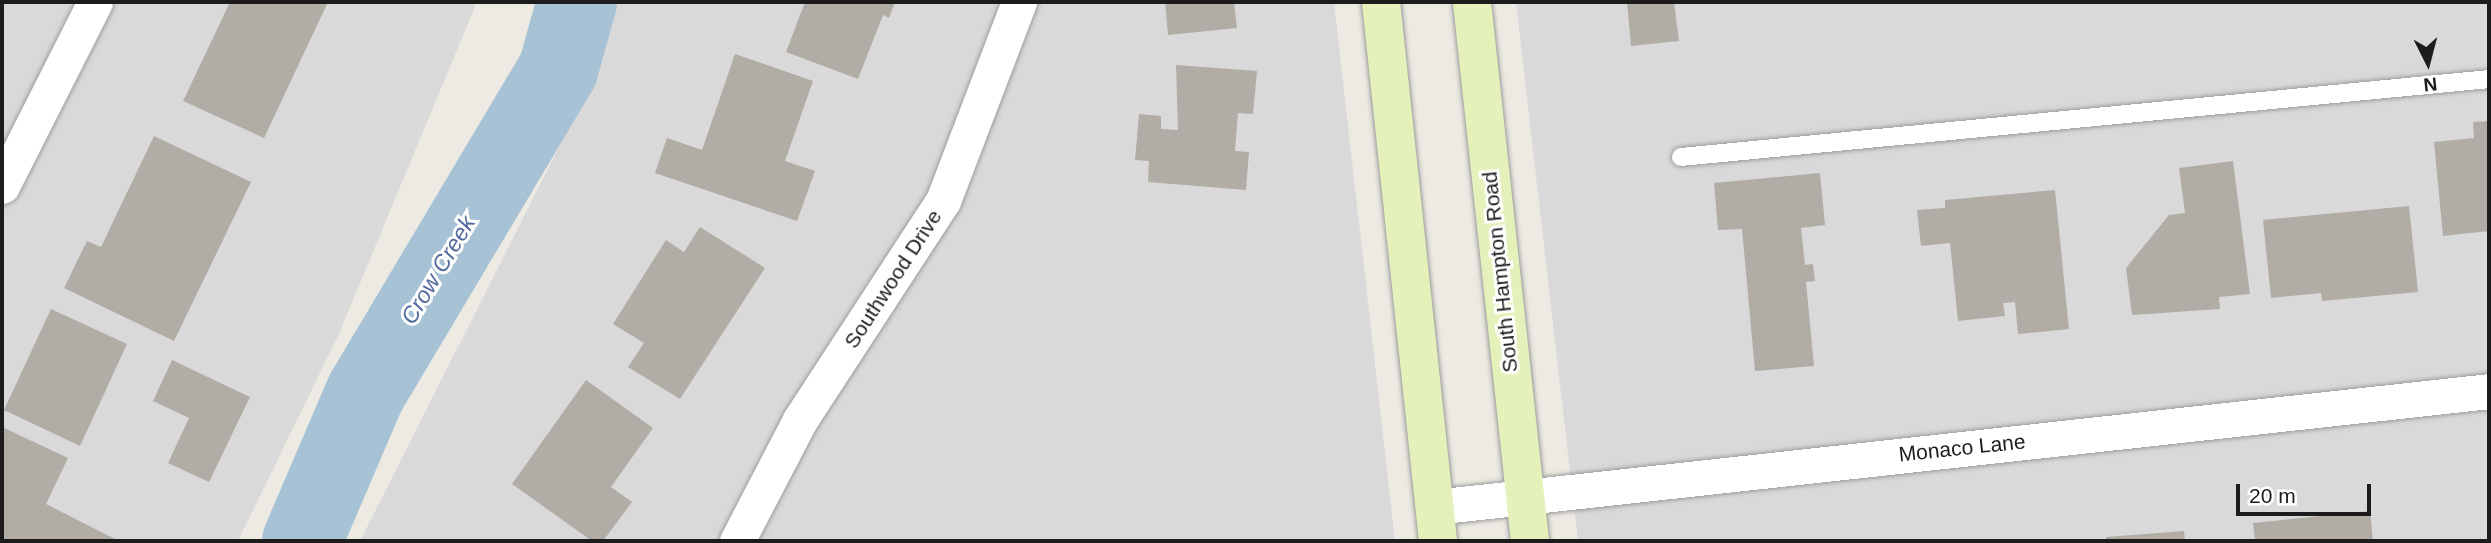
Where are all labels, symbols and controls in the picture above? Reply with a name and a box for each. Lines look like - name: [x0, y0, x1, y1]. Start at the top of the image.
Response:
- north arrow: [2393, 28, 2463, 98]
- text: N: [2422, 73, 2438, 96]
- street label: South Hampton Road: [1477, 170, 1523, 374]
- street label: Southwood Drive: [839, 205, 947, 353]
- water label: Crow Creek: [395, 211, 481, 329]
- street label: Monaco Lane: [1897, 429, 2027, 467]
- scale bar: [2239, 470, 2374, 514]
- text: 20 m: [2249, 484, 2296, 507]

